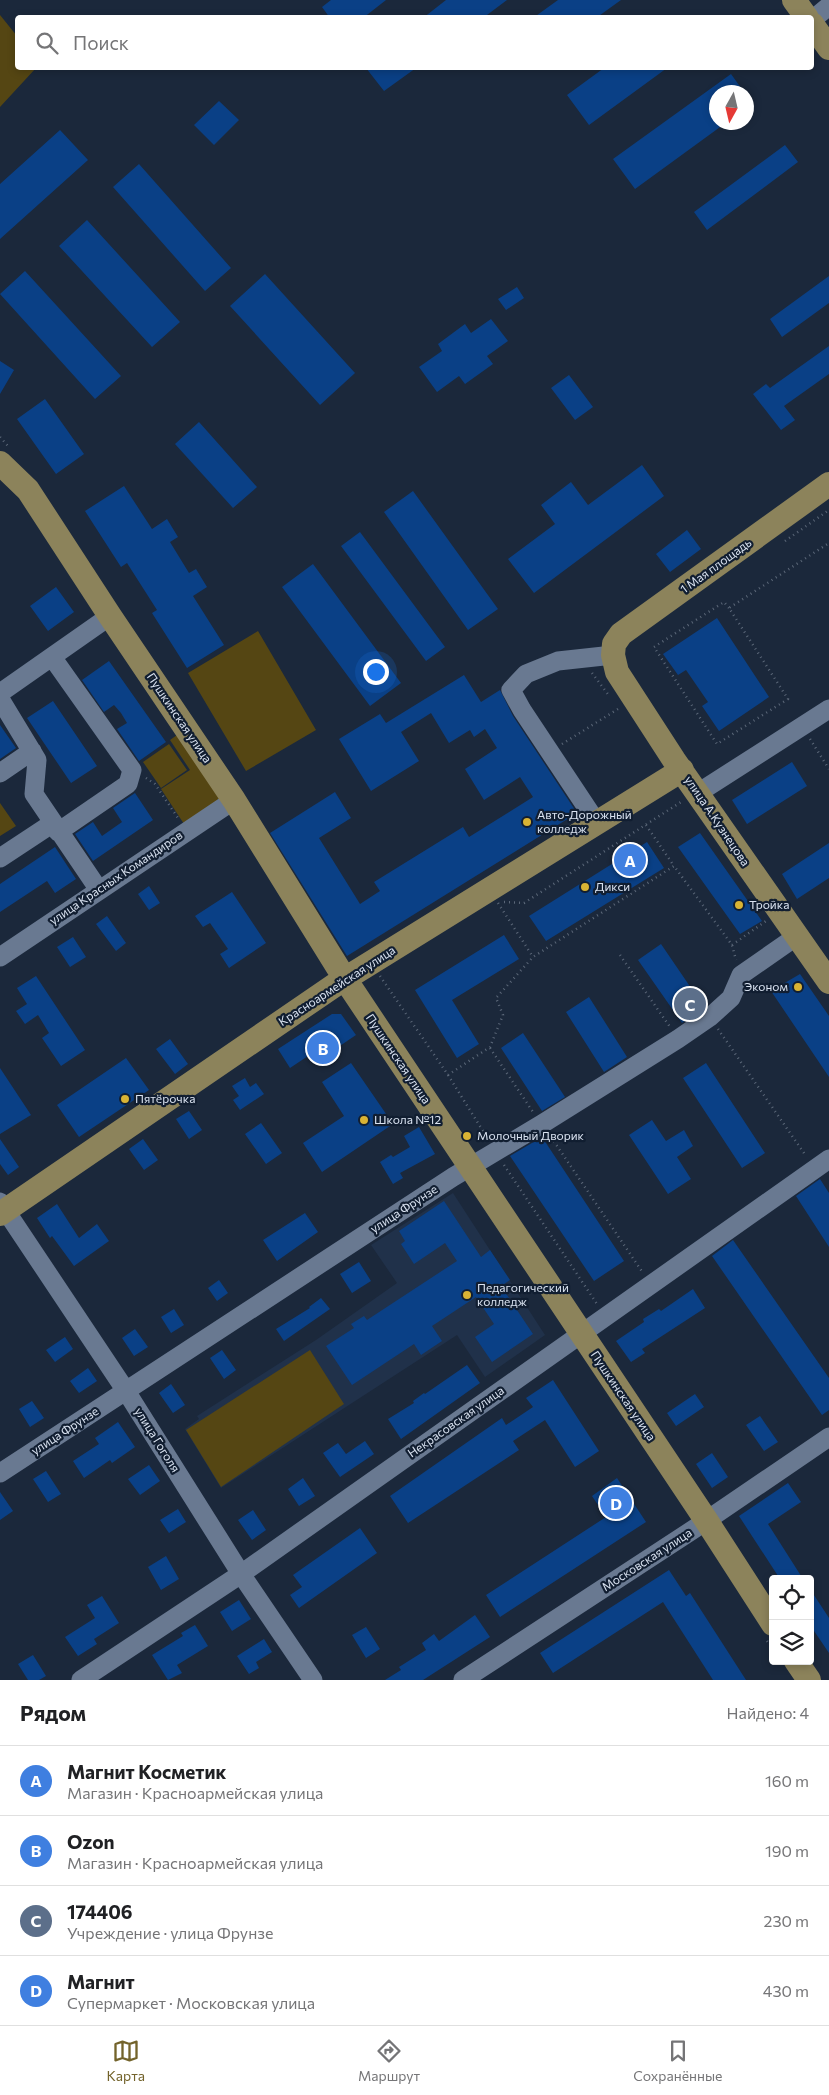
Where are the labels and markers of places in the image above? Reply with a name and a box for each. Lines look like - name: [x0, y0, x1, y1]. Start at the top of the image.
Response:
- place label: Авто-Дорожный колледж: [537, 807, 632, 835]
- marker: Авто-Дорожный колледж: [521, 816, 533, 828]
- pin: A: [614, 841, 646, 879]
- place label: Дикси: [595, 879, 630, 893]
- marker: Дикси: [579, 881, 591, 893]
- place label: Тройка: [749, 897, 789, 911]
- marker: Тройка: [733, 899, 745, 911]
- place label: Эконом: [744, 979, 788, 993]
- marker: Эконом: [792, 981, 804, 993]
- pin: C: [674, 985, 706, 1023]
- pin: B: [307, 1029, 339, 1067]
- place label: Пятёрочка: [135, 1091, 195, 1105]
- marker: Пятёрочка: [119, 1093, 131, 1105]
- place label: Школа №12: [374, 1112, 441, 1126]
- marker: Школа №12: [358, 1114, 370, 1126]
- place label: Молочный Дворик: [477, 1128, 585, 1142]
- marker: Молочный Дворик: [461, 1130, 473, 1142]
- place label: Педагогический колледж: [477, 1280, 569, 1308]
- marker: Педагогический колледж: [461, 1289, 473, 1301]
- pin: D: [600, 1484, 632, 1522]

